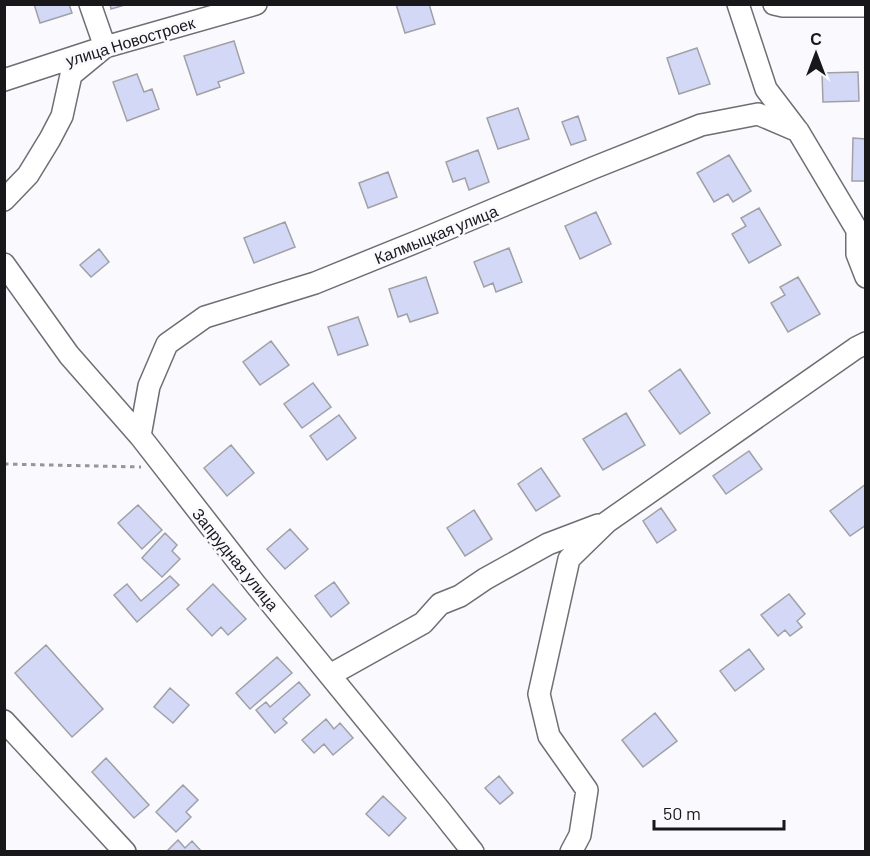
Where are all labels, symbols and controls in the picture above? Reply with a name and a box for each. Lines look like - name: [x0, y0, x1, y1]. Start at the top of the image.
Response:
- street label: улица Новостроек: [63, 12, 198, 70]
- north arrow: [786, 24, 846, 84]
- text: С: [810, 29, 822, 48]
- street label: Калмыцкая улица: [372, 201, 501, 267]
- street label: Запрудная улица: [189, 504, 283, 614]
- scale bar: [654, 793, 784, 831]
- text: 50 m: [663, 802, 701, 824]

